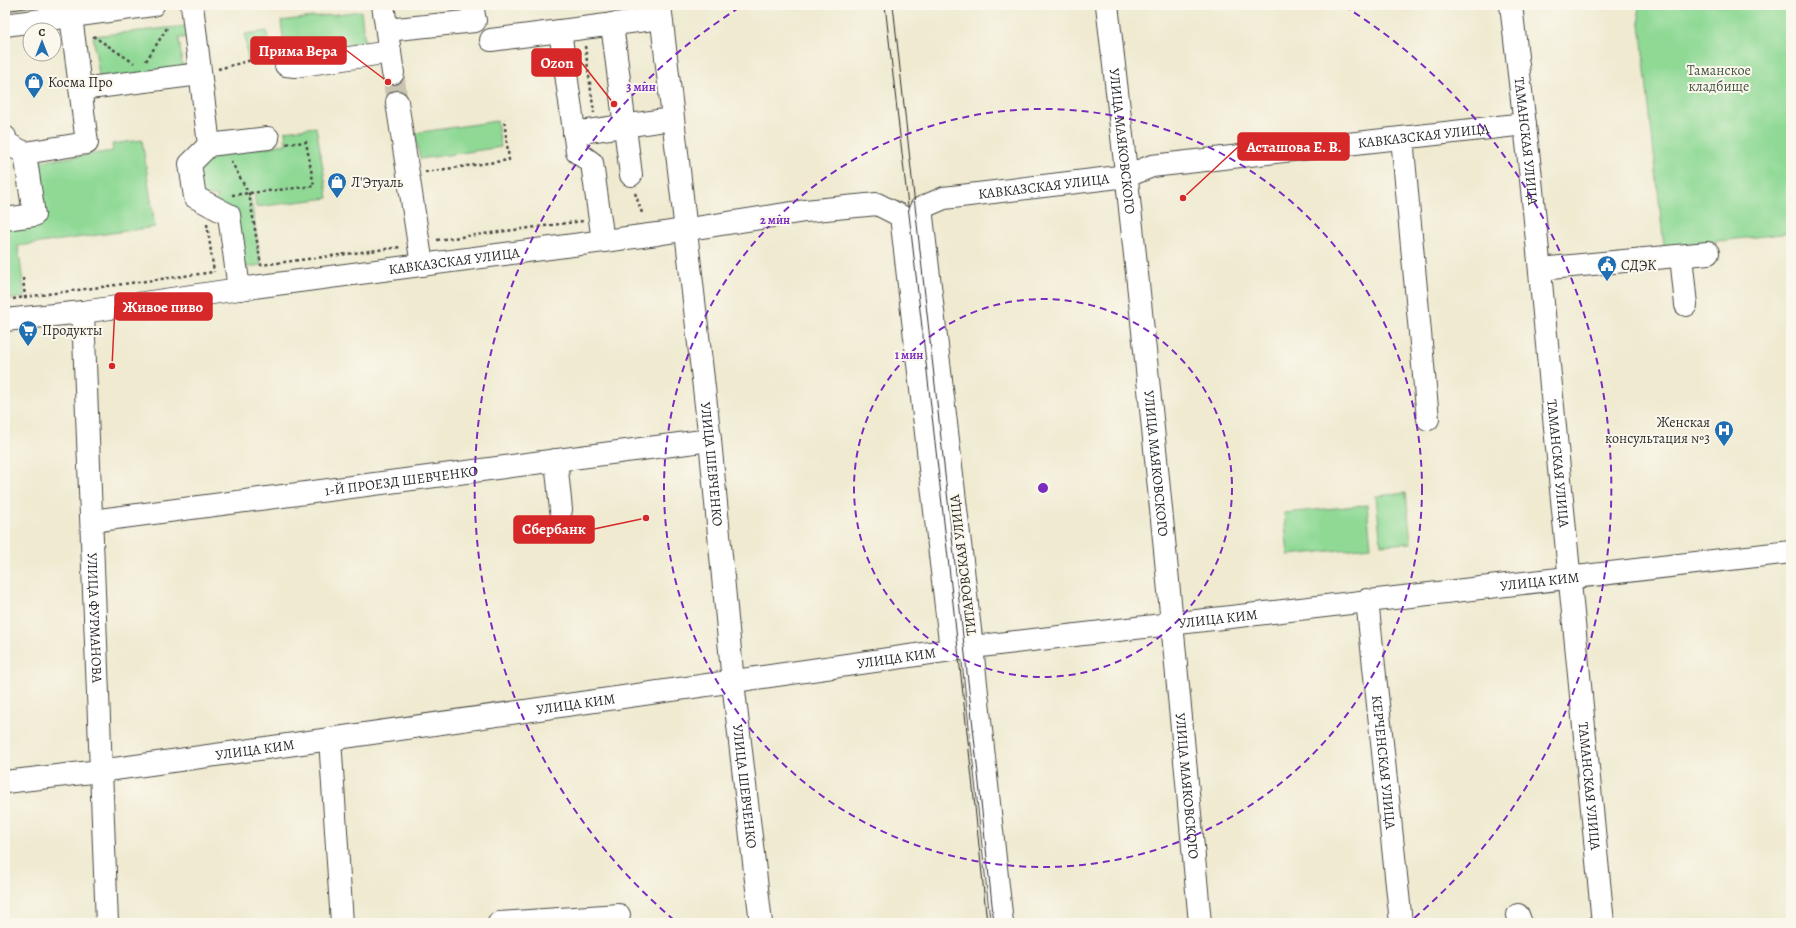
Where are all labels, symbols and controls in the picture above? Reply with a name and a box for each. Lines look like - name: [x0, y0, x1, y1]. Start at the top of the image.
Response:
- north arrow: [22, 22, 62, 62]
- text: С: [39, 25, 46, 40]
- callout: Прима Вера: [251, 37, 346, 64]
- text: Прима Вера: [259, 41, 338, 61]
- callout: Ozon: [532, 49, 581, 76]
- text: Ozon: [540, 53, 574, 73]
- park label: Таманское кладбище: [1687, 61, 1751, 96]
- street label: УЛИЦА МАЯКОВСКОГО: [1105, 67, 1140, 215]
- shop icon: Косма Про: [23, 71, 45, 99]
- place label: Косма Про: [48, 73, 113, 92]
- street label: ТАМАНСКАЯ УЛИЦА: [1510, 76, 1543, 207]
- text: 3 мин: [626, 79, 656, 95]
- street label: КАВКАЗСКАЯ УЛИЦА: [1357, 119, 1491, 152]
- callout: Асташова Е. В.: [1238, 133, 1349, 160]
- text: Асташова Е. В.: [1245, 137, 1342, 157]
- street label: КАВКАЗСКАЯ УЛИЦА: [977, 169, 1111, 203]
- shop icon: Л'Этуаль: [326, 171, 348, 199]
- place label: Л'Этуаль: [351, 173, 403, 192]
- text: 2 мин: [760, 212, 790, 228]
- street label: КАВКАЗСКАЯ УЛИЦА: [387, 243, 522, 279]
- public building icon: СДЭК: [1596, 254, 1618, 282]
- place label: СДЭК: [1621, 256, 1656, 275]
- callout: Живое пиво: [115, 293, 212, 320]
- text: Живое пиво: [123, 297, 204, 317]
- supermarket icon: Продукты: [17, 319, 39, 347]
- place label: Продукты: [42, 321, 102, 340]
- text: 1 мин: [895, 347, 923, 363]
- street label: УЛИЦА МАЯКОВСКОГО: [1140, 389, 1173, 538]
- street label: ТАМАНСКАЯ УЛИЦА: [1543, 399, 1574, 529]
- street label: УЛИЦА ШЕВЧЕНКО: [696, 401, 728, 527]
- place label: Женская консультация №3: [1605, 413, 1710, 448]
- hospital icon: Женская консультация №3: [1713, 419, 1735, 447]
- street label: 1-Й ПРОЕЗД ШЕВЧЕНКО: [323, 461, 480, 500]
- centre of rings: [1036, 481, 1050, 495]
- street label: ТИТАРОВСКАЯ УЛИЦА: [945, 493, 981, 636]
- callout: Сбербанк: [514, 516, 594, 543]
- text: Сбербанк: [522, 519, 586, 539]
- street label: УЛИЦА ФУРМАНОВА: [83, 552, 107, 684]
- street label: УЛИЦА КИМ: [1499, 567, 1581, 595]
- street label: УЛИЦА КИМ: [1177, 604, 1259, 632]
- street label: УЛИЦА КИМ: [856, 643, 937, 673]
- street label: УЛИЦА КИМ: [535, 689, 616, 719]
- street label: КЕРЧЕНСКАЯ УЛИЦА: [1368, 694, 1401, 831]
- street label: УЛИЦА МАЯКОВСКОГО: [1171, 712, 1204, 860]
- street label: ТАМАНСКАЯ УЛИЦА: [1574, 721, 1605, 852]
- street label: УЛИЦА ШЕВЧЕНКО: [728, 723, 762, 850]
- street label: УЛИЦА КИМ: [214, 735, 296, 764]

